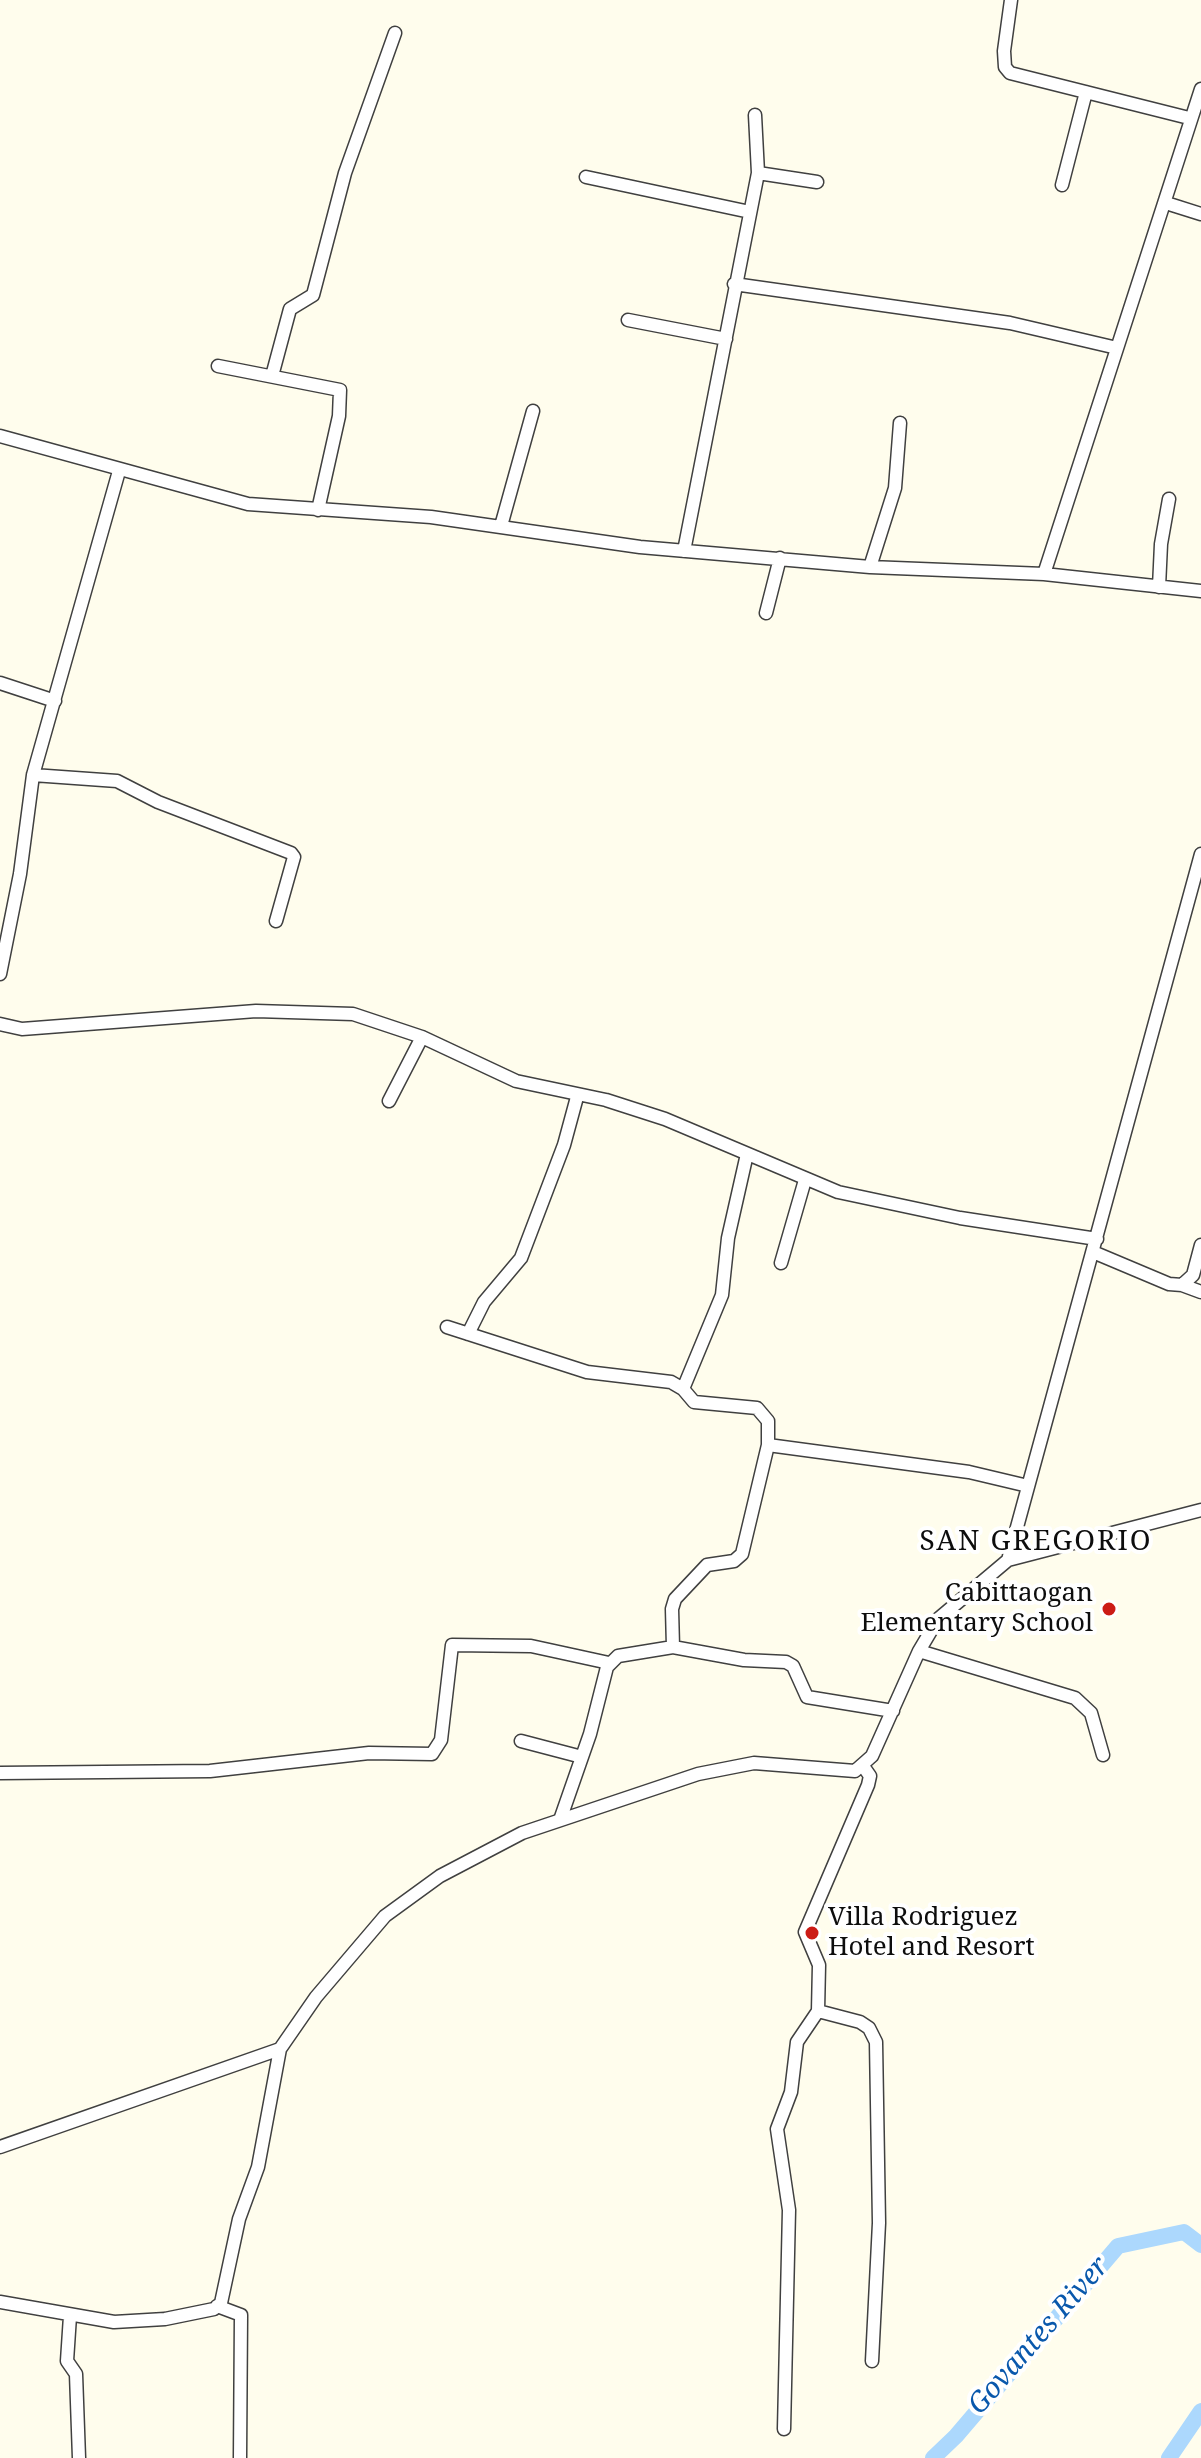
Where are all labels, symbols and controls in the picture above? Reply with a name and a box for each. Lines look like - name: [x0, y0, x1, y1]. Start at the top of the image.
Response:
- district label: SAN GREGORIO: [919, 1525, 1153, 1559]
- place label: Cabittaogan Elementary School: [861, 1578, 1093, 1640]
- marker: Cabittaogan Elementary School: [1100, 1600, 1118, 1618]
- place label: Villa Rodriguez Hotel and Resort: [828, 1902, 1035, 1964]
- marker: Villa Rodriguez Hotel and Resort: [803, 1924, 821, 1942]
- water label: Govantes River: [962, 2250, 1116, 2422]

